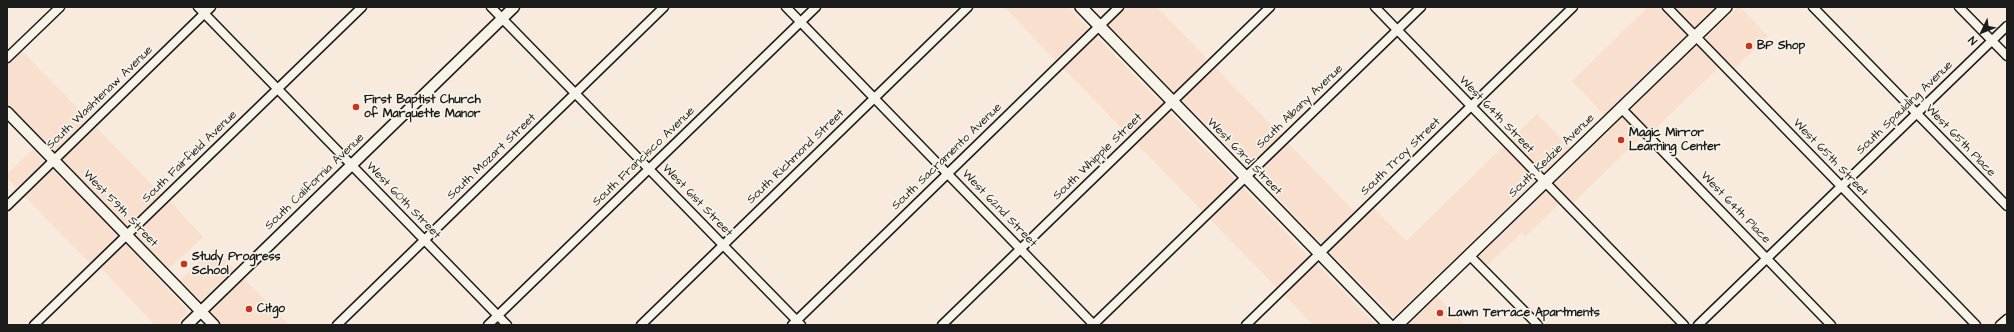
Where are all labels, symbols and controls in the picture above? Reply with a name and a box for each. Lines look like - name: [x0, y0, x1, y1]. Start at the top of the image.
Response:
- north arrow: [1962, 12, 2002, 52]
- text: N: [1965, 33, 1981, 48]
- place label: BP Shop: [1757, 39, 1805, 53]
- marker: BP Shop: [1744, 41, 1754, 51]
- street label: South Washtenaw Avenue: [44, 43, 156, 153]
- street label: South Spaulding Avenue: [1854, 58, 1956, 158]
- street label: South Albany Avenue: [1254, 62, 1346, 152]
- street label: West 64th Street: [1455, 73, 1537, 157]
- place label: First Baptist Church of Marquette Manor: [364, 93, 481, 121]
- street label: South Sacramento Avenue: [889, 101, 1005, 213]
- marker: First Baptist Church of Marquette Manor: [351, 102, 361, 112]
- street label: West 65th Place: [1922, 102, 1998, 180]
- street label: South Francisco Avenue: [590, 104, 698, 210]
- street label: South Richmond Street: [744, 107, 848, 207]
- street label: South Fairfield Avenue: [140, 108, 240, 206]
- street label: South Mozart Street: [444, 111, 540, 203]
- street label: South Whipple Street: [1050, 111, 1146, 203]
- street label: South Kedzie Avenue: [1506, 111, 1598, 201]
- street label: West 63rd Street: [1204, 115, 1284, 199]
- street label: South Troy Street: [1358, 115, 1444, 199]
- street label: West 65th Street: [1789, 116, 1871, 200]
- place label: Magic Mirror Learning Center: [1629, 126, 1720, 154]
- street label: South California Avenue: [262, 131, 368, 233]
- marker: Magic Mirror Learning Center: [1616, 135, 1626, 145]
- street label: West 60th Street: [363, 160, 443, 242]
- street label: West 61st Street: [659, 162, 735, 240]
- street label: West 62nd Street: [958, 167, 1040, 251]
- street label: West 59th Street: [80, 168, 160, 250]
- street label: West 64th Place: [1697, 169, 1773, 247]
- place label: Study Progress School: [192, 250, 281, 278]
- marker: Study Progress School: [179, 259, 189, 269]
- place label: Citgo: [257, 302, 285, 316]
- marker: Citgo: [244, 304, 254, 314]
- place label: Lawn Terrace Apartments: [1448, 306, 1600, 320]
- marker: Lawn Terrace Apartments: [1435, 308, 1445, 318]

